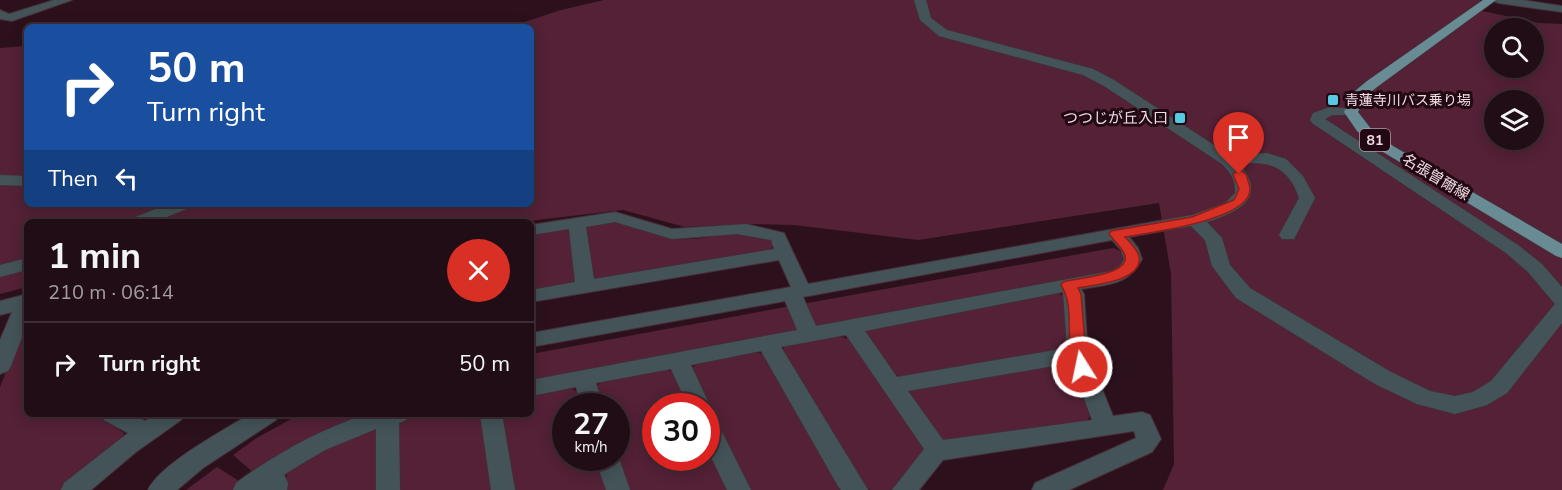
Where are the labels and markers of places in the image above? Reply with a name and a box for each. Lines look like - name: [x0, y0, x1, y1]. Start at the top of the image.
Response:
- place label: 青蓮寺川バス乗り場: [1345, 91, 1471, 110]
- marker: 青蓮寺川バス乗り場: [1326, 93, 1340, 107]
- place label: つつじが丘入口: [1063, 108, 1168, 128]
- marker: つつじが丘入口: [1173, 111, 1187, 125]
- pin: [1213, 112, 1264, 174]

